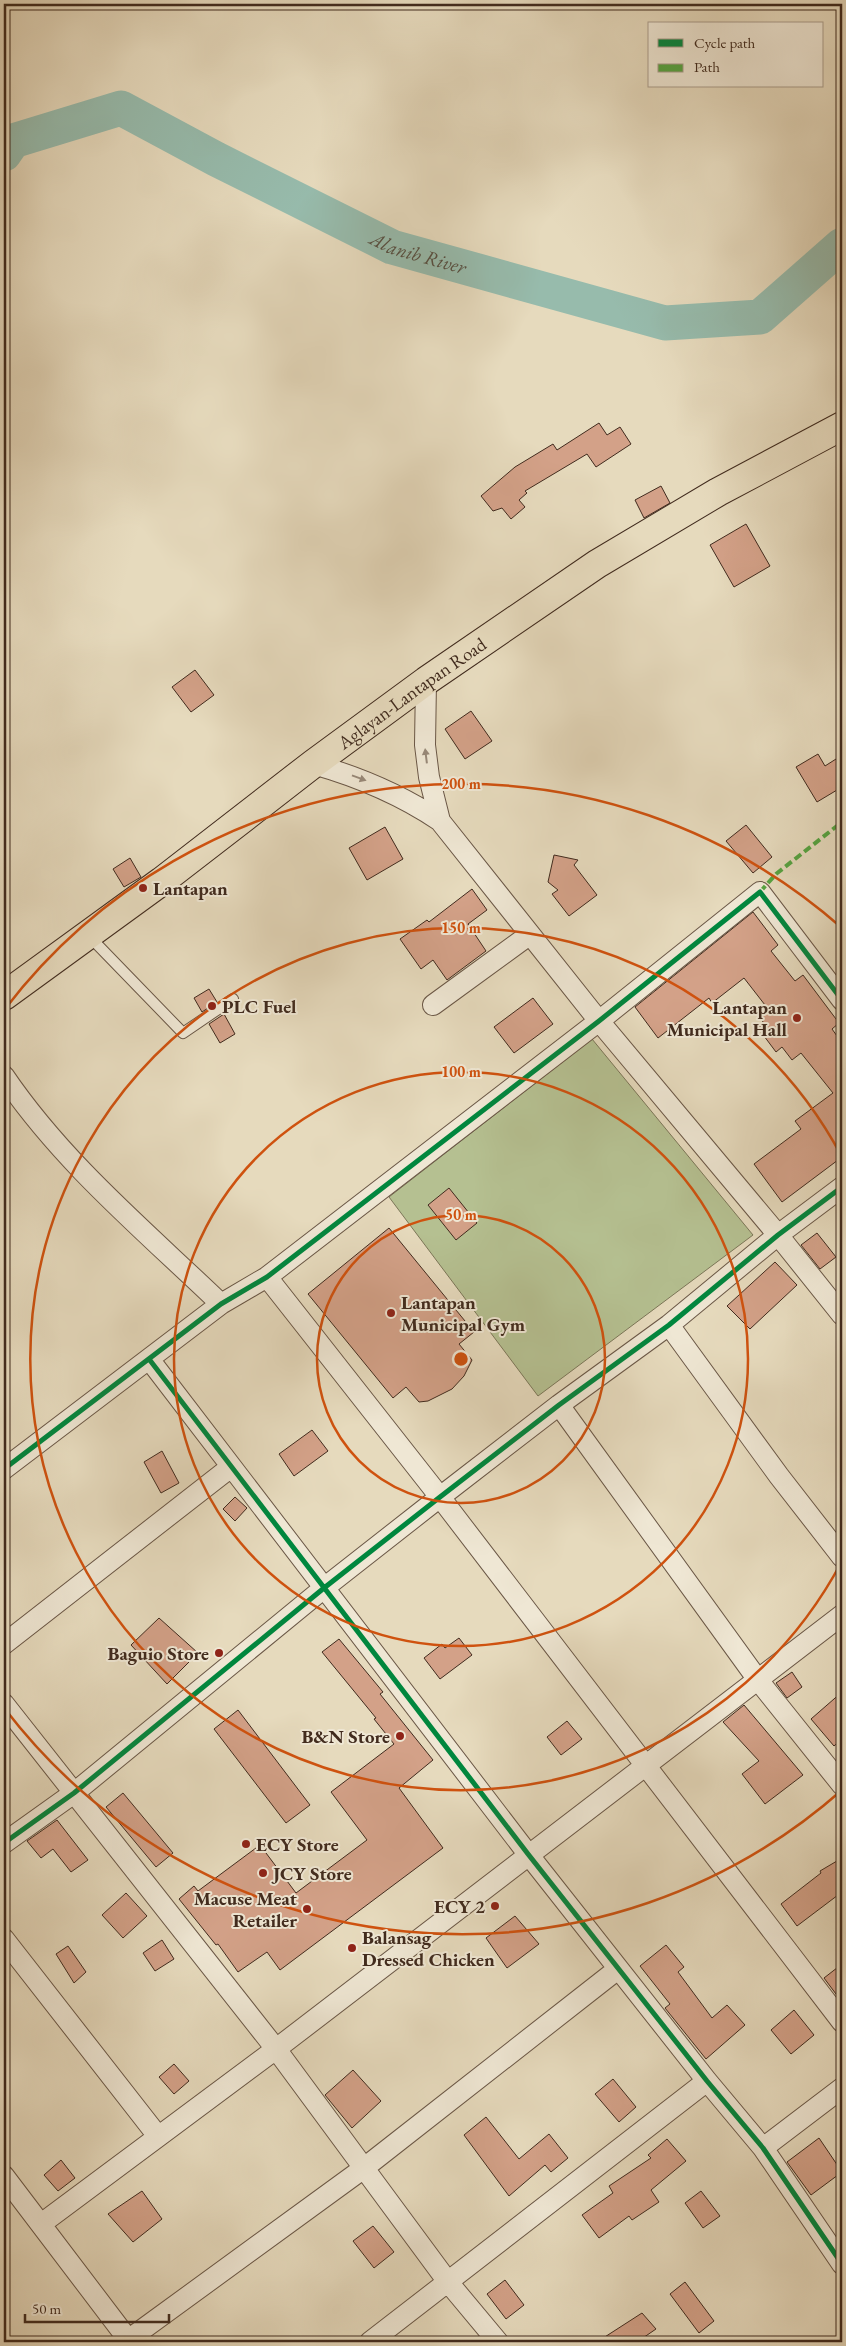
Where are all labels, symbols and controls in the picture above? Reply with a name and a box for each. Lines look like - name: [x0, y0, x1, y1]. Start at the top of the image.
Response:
- legend: [648, 22, 824, 88]
- text: Cycle path: [694, 33, 756, 52]
- text: Path: [694, 57, 720, 76]
- water label: Alanib River: [364, 224, 470, 280]
- street label: Aglayan-Lantapan Road: [331, 631, 491, 755]
- one-way arrow: [422, 748, 430, 764]
- one-way arrow: [352, 774, 367, 782]
- text: 200 m: [441, 774, 481, 793]
- place label: Lantapan: [153, 876, 228, 901]
- marker: Lantapan: [137, 882, 149, 894]
- text: 150 m: [441, 918, 481, 937]
- place label: PLC Fuel: [222, 994, 297, 1019]
- place label: Lantapan Municipal Hall: [667, 995, 788, 1042]
- marker: PLC Fuel: [206, 1000, 218, 1012]
- marker: Lantapan Municipal Hall: [791, 1012, 803, 1024]
- text: 100 m: [441, 1062, 481, 1081]
- text: 50 m: [445, 1205, 477, 1224]
- place label: Lantapan Municipal Gym: [401, 1290, 526, 1337]
- marker: Lantapan Municipal Gym: [385, 1307, 397, 1319]
- centre of rings: [452, 1350, 470, 1368]
- place label: Baguio Store: [108, 1641, 209, 1666]
- marker: Baguio Store: [213, 1647, 225, 1659]
- place label: B&N Store: [301, 1724, 390, 1749]
- marker: B&N Store: [394, 1730, 406, 1742]
- place label: ECY Store: [256, 1832, 339, 1857]
- marker: ECY Store: [240, 1838, 252, 1850]
- place label: JCY Store: [271, 1861, 352, 1886]
- marker: JCY Store: [257, 1867, 269, 1879]
- place label: Macuse Meat Retailer: [194, 1886, 297, 1933]
- place label: ECY 2: [434, 1894, 485, 1919]
- marker: ECY 2: [489, 1900, 501, 1912]
- marker: Macuse Meat Retailer: [301, 1903, 313, 1915]
- place label: Balansag Dressed Chicken: [362, 1925, 495, 1972]
- marker: Balansag Dressed Chicken: [346, 1942, 358, 1954]
- scale bar: [25, 2291, 169, 2323]
- text: 50 m: [32, 2299, 61, 2318]

